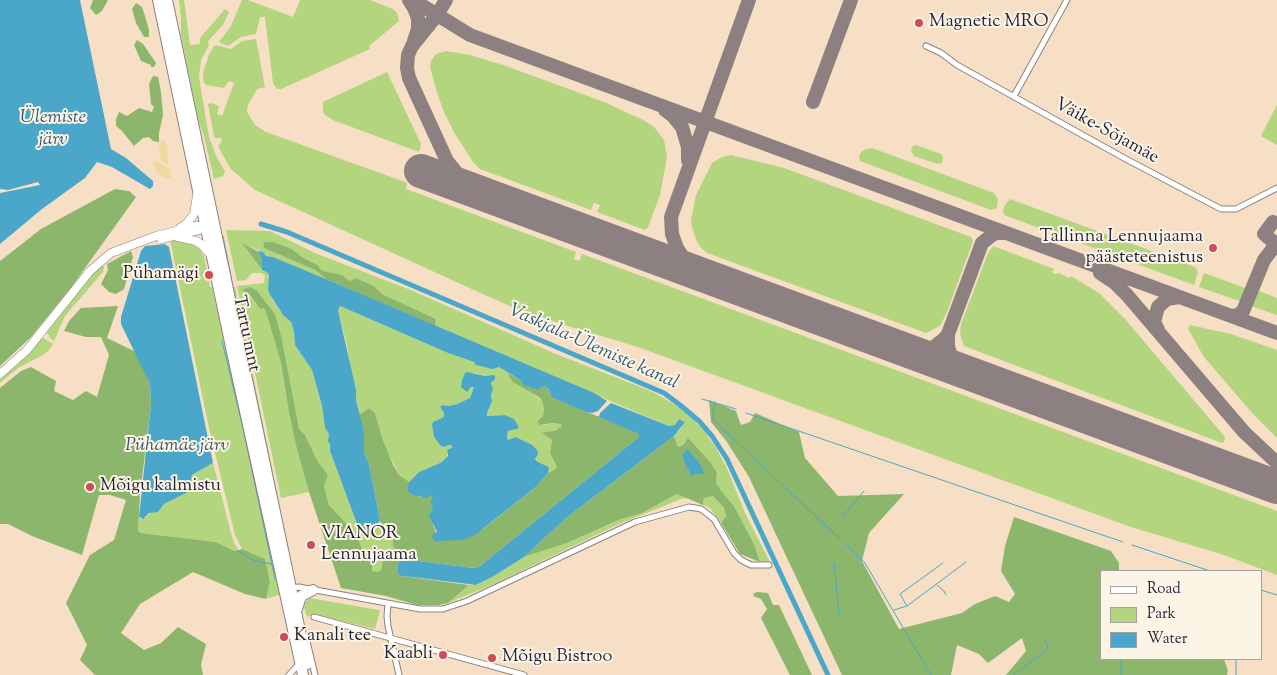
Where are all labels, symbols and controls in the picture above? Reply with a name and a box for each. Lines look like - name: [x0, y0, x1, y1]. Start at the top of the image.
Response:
- place label: Magnetic MRO: [929, 12, 1049, 34]
- marker: Magnetic MRO: [913, 17, 925, 29]
- street label: Väike-Sõjamäe: [1050, 94, 1162, 170]
- water label: Ülemiste järv: [20, 108, 86, 152]
- place label: Tallinna Lennujaama päästeteenistus: [1040, 227, 1203, 270]
- marker: Tallinna Lennujaama päästeteenistus: [1207, 242, 1219, 254]
- place label: Pühamägi: [123, 264, 199, 286]
- marker: Pühamägi: [203, 269, 215, 281]
- street label: Tartu mnt: [226, 294, 264, 374]
- water label: Vaskjala-Ülemiste kanal: [504, 300, 682, 396]
- water label: Pühamäe järv: [125, 436, 229, 458]
- place label: Mõigu kalmistu: [100, 476, 221, 498]
- marker: Mõigu kalmistu: [84, 481, 96, 493]
- place label: VIANOR Lennujaama: [321, 524, 417, 566]
- marker: VIANOR Lennujaama: [305, 539, 317, 551]
- legend: [1100, 570, 1262, 660]
- text: Road: [1147, 579, 1181, 600]
- text: Park: [1147, 604, 1176, 625]
- place label: Kanali tee: [294, 626, 371, 648]
- text: Water: [1147, 629, 1187, 650]
- marker: Kanali tee: [278, 631, 290, 643]
- place label: Kaabli: [384, 644, 433, 666]
- place label: Mõigu Bistroo: [502, 647, 612, 669]
- marker: Kaabli: [437, 649, 449, 661]
- marker: Mõigu Bistroo: [486, 652, 498, 664]

